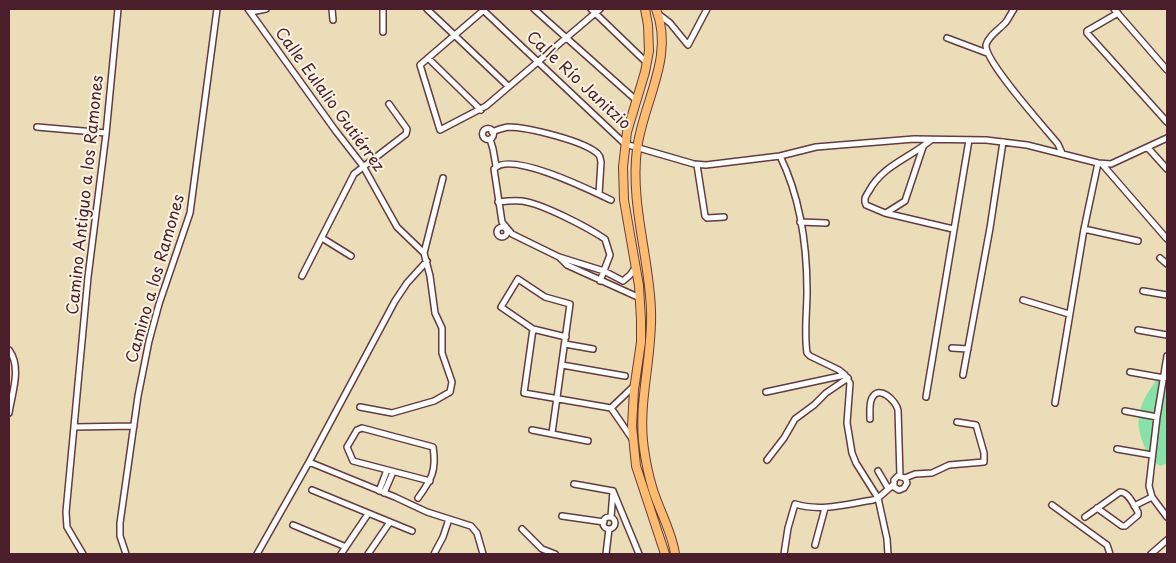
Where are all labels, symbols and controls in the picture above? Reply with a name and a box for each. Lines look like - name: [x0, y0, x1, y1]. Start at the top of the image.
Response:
- street label: Calle Eulalio Gutiérrez: [270, 24, 388, 176]
- street label: Calle Río Janitzio: [522, 28, 634, 134]
- street label: Camino Antiguo a los Ramones: [64, 74, 108, 316]
- street label: Camino a los Ramones: [123, 192, 189, 366]

